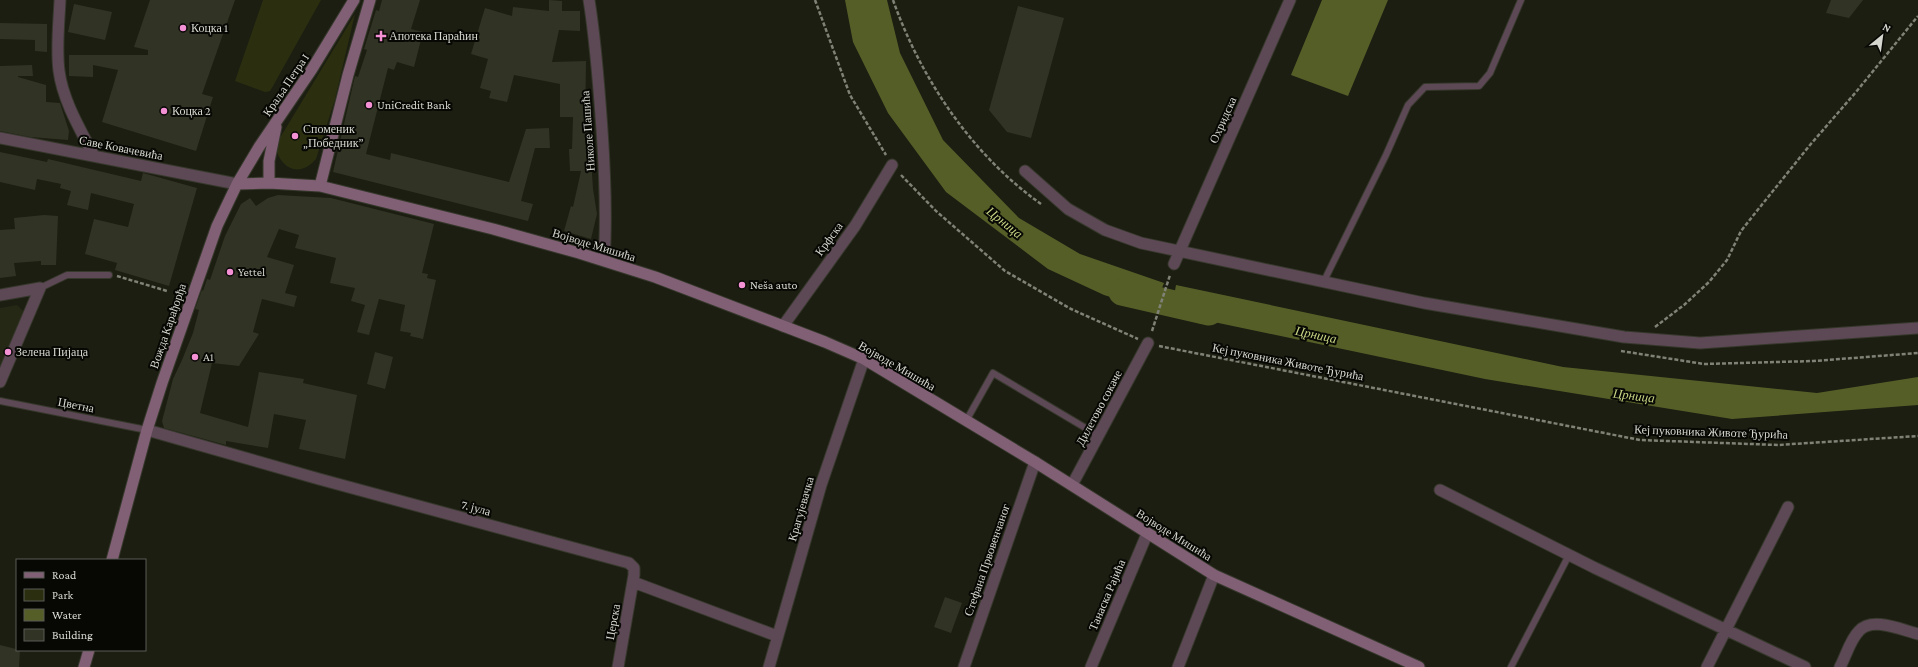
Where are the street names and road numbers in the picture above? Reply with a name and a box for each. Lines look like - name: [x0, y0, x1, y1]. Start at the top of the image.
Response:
- street label: Краља Петра I: [260, 51, 312, 119]
- street label: Николе Пашића: [578, 90, 598, 172]
- street label: Охридска: [1207, 94, 1240, 145]
- street label: Саве Ковачевића: [78, 133, 165, 163]
- street label: Крфска: [812, 219, 846, 259]
- street label: Војводе Мишића: [551, 226, 638, 265]
- street label: Вожда Карађорђа: [147, 281, 189, 370]
- street label: Војводе Мишића: [856, 338, 938, 394]
- street label: Кеј пуковника Животе Ђурића: [1211, 340, 1366, 384]
- street label: Дилетово сокаче: [1073, 368, 1125, 448]
- street label: Цветна: [57, 395, 96, 415]
- street label: Кеј пуковника Животе Ђурића: [1634, 422, 1789, 442]
- street label: Крагујевачка: [785, 475, 817, 543]
- street label: 7. јула: [460, 497, 493, 519]
- street label: Стефана Првовенчаног: [961, 502, 1013, 618]
- street label: Војводе Мишића: [1134, 506, 1215, 564]
- street label: Танаска Рајића: [1086, 557, 1129, 633]
- street label: Церска: [603, 602, 623, 641]

